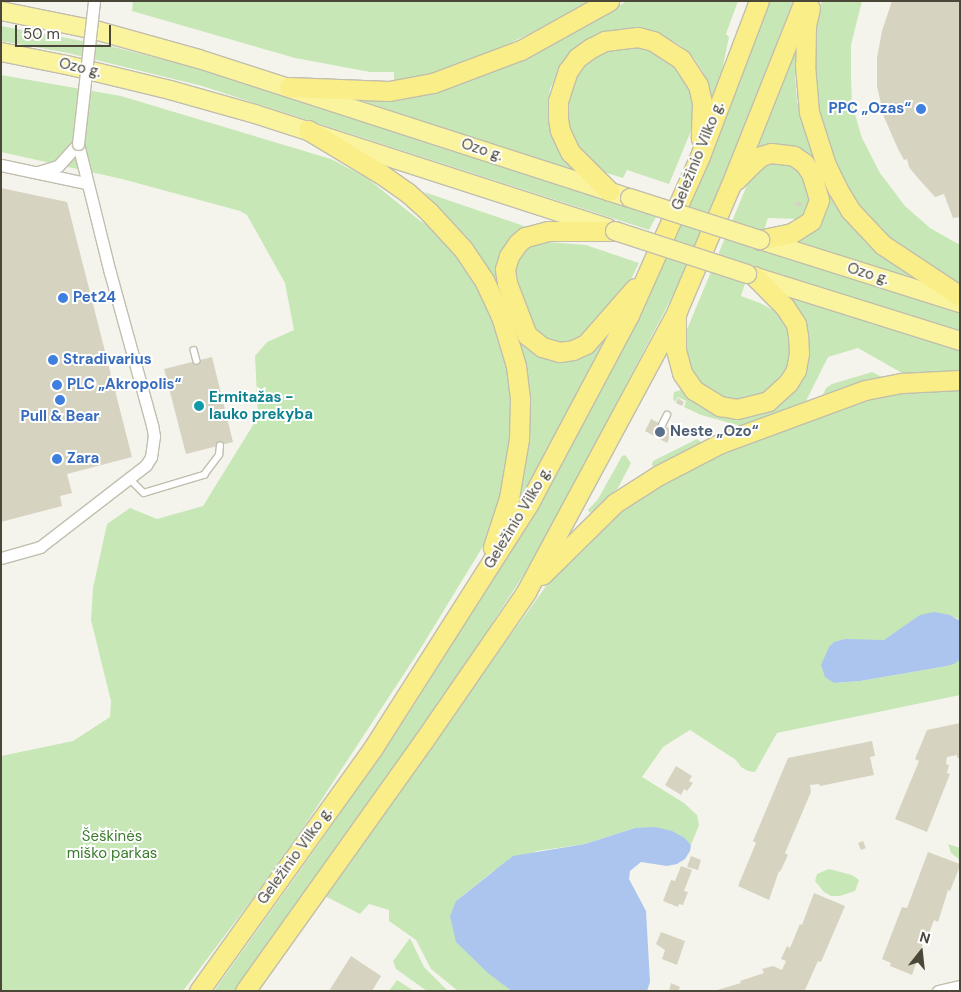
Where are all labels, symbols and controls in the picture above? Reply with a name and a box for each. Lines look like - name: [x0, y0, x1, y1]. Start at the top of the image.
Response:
- scale bar: [18, 15, 114, 47]
- text: 50 m: [23, 24, 60, 44]
- street label: Ozo g.: [57, 54, 103, 82]
- street label: Geležinio Vilko g.: [668, 99, 728, 213]
- place label: PPC „Ozas“: [829, 100, 911, 118]
- marker: PPC „Ozas“: [915, 103, 927, 115]
- street label: Ozo g.: [459, 135, 505, 165]
- street label: Ozo g.: [845, 259, 891, 289]
- place label: Pet24: [73, 289, 116, 307]
- marker: Pet24: [57, 292, 69, 304]
- place label: Stradivarius: [63, 351, 152, 369]
- marker: Stradivarius: [47, 354, 59, 366]
- place label: PLC „Akropolis“: [67, 376, 181, 394]
- marker: PLC „Akropolis“: [51, 379, 63, 391]
- place label: Ermitažas - lauko prekyba: [209, 388, 313, 423]
- marker: Pull & Bear: [54, 394, 66, 406]
- marker: Ermitažas - lauko prekyba: [193, 400, 205, 412]
- place label: Pull & Bear: [21, 408, 99, 426]
- place label: Neste „Ozo“: [670, 423, 758, 441]
- marker: Neste „Ozo“: [654, 426, 666, 438]
- place label: Zara: [67, 450, 99, 468]
- marker: Zara: [51, 453, 63, 465]
- street label: Geležinio Vilko g.: [481, 464, 555, 572]
- street label: Geležinio Vilko g.: [254, 804, 336, 908]
- park label: Šeškinės miško parkas: [67, 827, 157, 862]
- north arrow: [896, 927, 946, 977]
- text: N: [918, 928, 933, 948]

